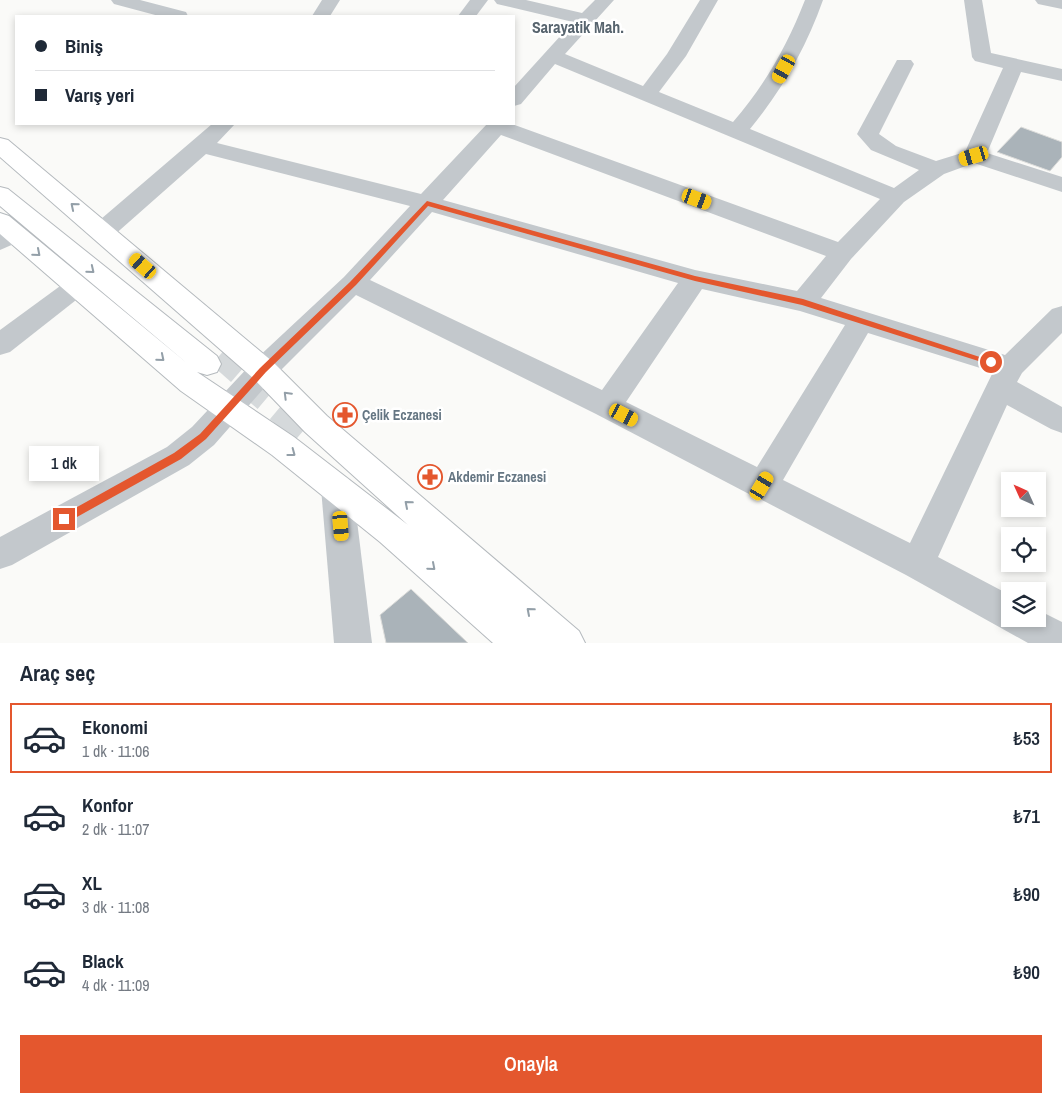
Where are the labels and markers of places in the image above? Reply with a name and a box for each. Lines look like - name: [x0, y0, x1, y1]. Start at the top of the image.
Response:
- pharmacy icon: Çelik Eczanesi: [332, 402, 358, 428]
- place label: Çelik Eczanesi: [362, 406, 442, 424]
- pharmacy icon: Akdemir Eczanesi: [417, 464, 443, 490]
- place label: Akdemir Eczanesi: [448, 468, 546, 486]

